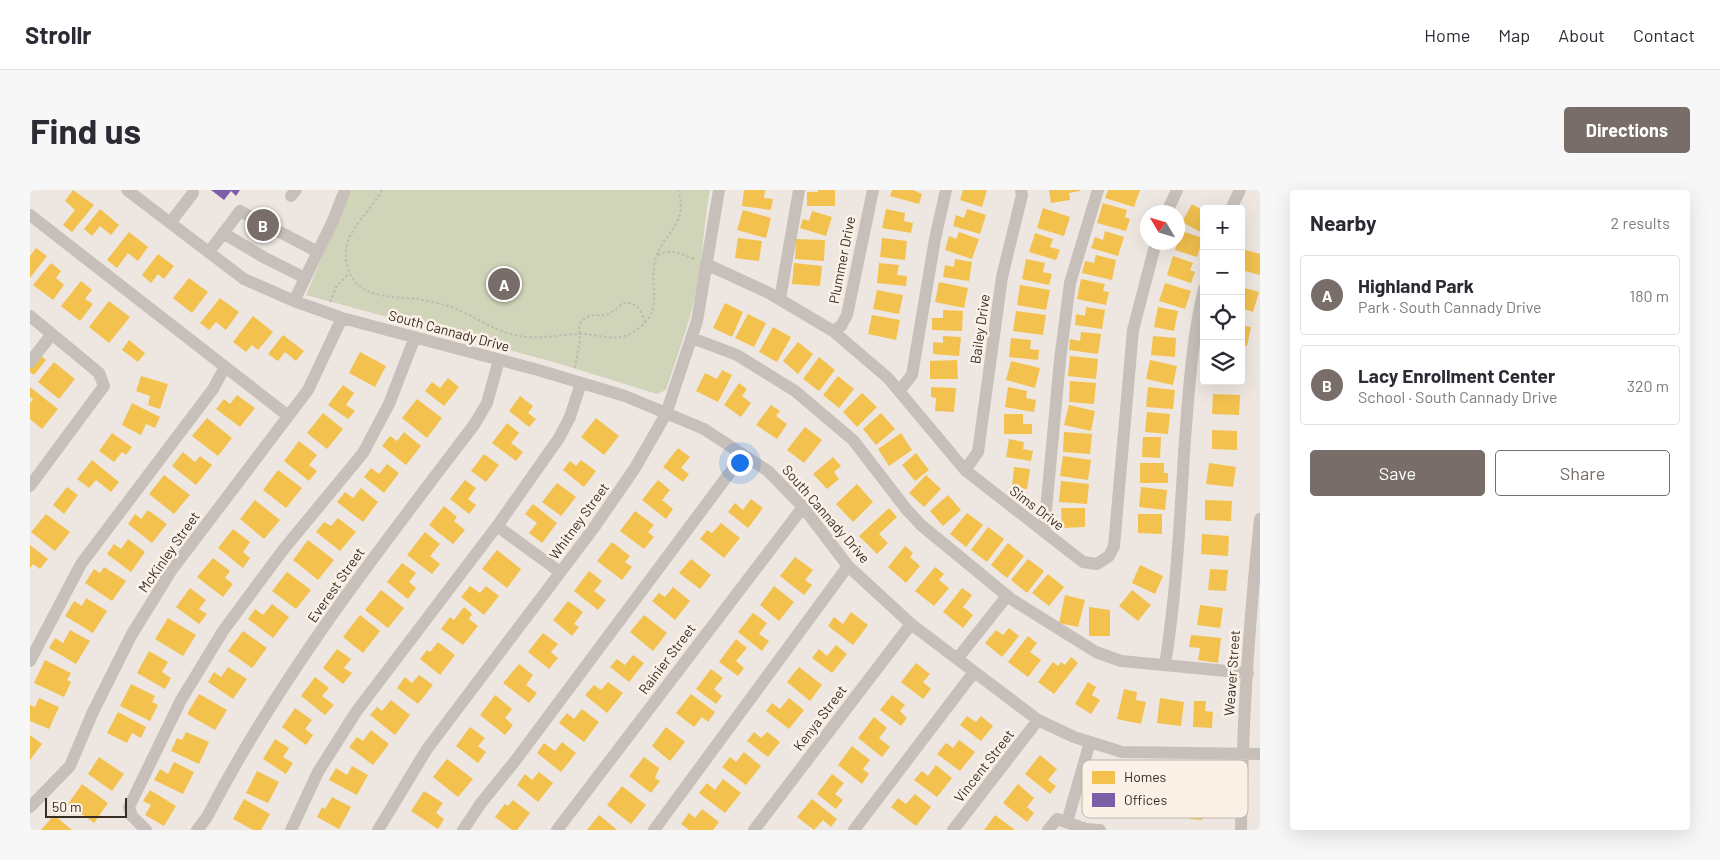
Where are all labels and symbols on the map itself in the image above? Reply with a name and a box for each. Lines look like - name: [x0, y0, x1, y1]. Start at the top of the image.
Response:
- north arrow: [1140, 205, 1185, 250]
- pin: B: [247, 206, 279, 244]
- street label: Plummer Drive: [825, 215, 858, 305]
- pin: A: [488, 265, 520, 303]
- street label: Bailey Drive: [966, 293, 993, 365]
- street label: South Cannady Drive: [387, 306, 512, 355]
- your location: [727, 450, 753, 476]
- street label: South Cannady Drive: [779, 461, 874, 566]
- street label: Whitney Street: [545, 479, 612, 562]
- street label: Sims Drive: [1007, 482, 1068, 534]
- street label: McKinley Street: [134, 508, 203, 595]
- street label: Everest Street: [304, 544, 368, 625]
- street label: Rainier Street: [635, 620, 699, 697]
- street label: Weaver Street: [1220, 629, 1243, 716]
- street label: Kenya Street: [789, 682, 850, 754]
- street label: Vincent Street: [950, 726, 1017, 805]
- legend: [1082, 760, 1248, 818]
- text: Homes: [1124, 768, 1167, 785]
- text: Offices: [1124, 791, 1167, 808]
- scale bar: [45, 795, 128, 818]

